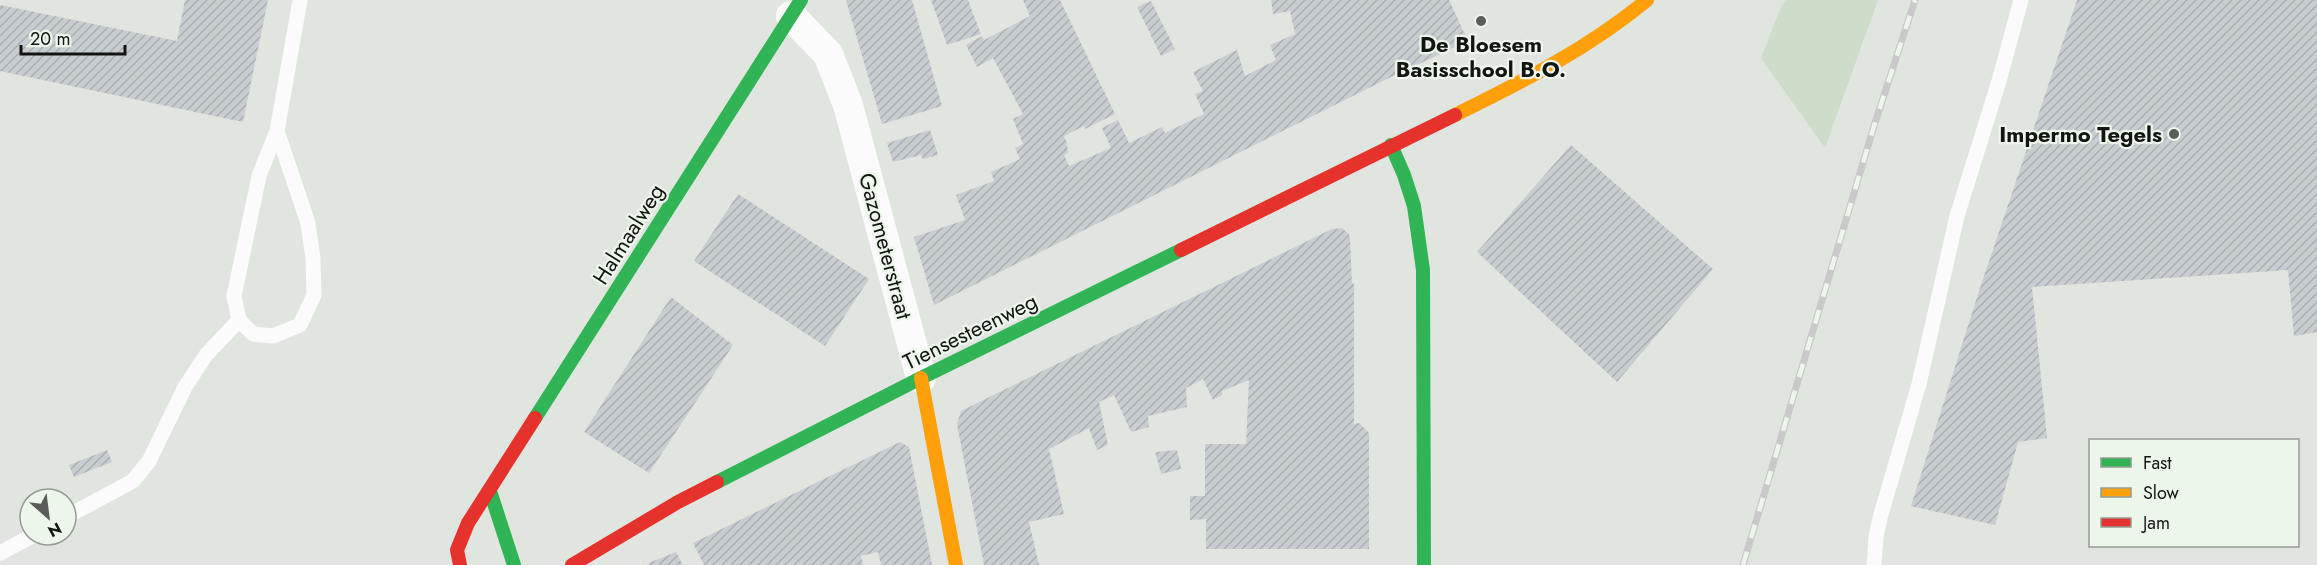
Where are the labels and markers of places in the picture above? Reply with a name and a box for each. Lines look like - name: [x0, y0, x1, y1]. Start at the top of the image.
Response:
- marker: De Bloesem Basisschool B.O.: [1474, 14, 1488, 28]
- place label: De Bloesem Basisschool B.O.: [1396, 28, 1566, 85]
- place label: Impermo Tegels: [1999, 118, 2162, 150]
- marker: Impermo Tegels: [2167, 127, 2181, 141]

